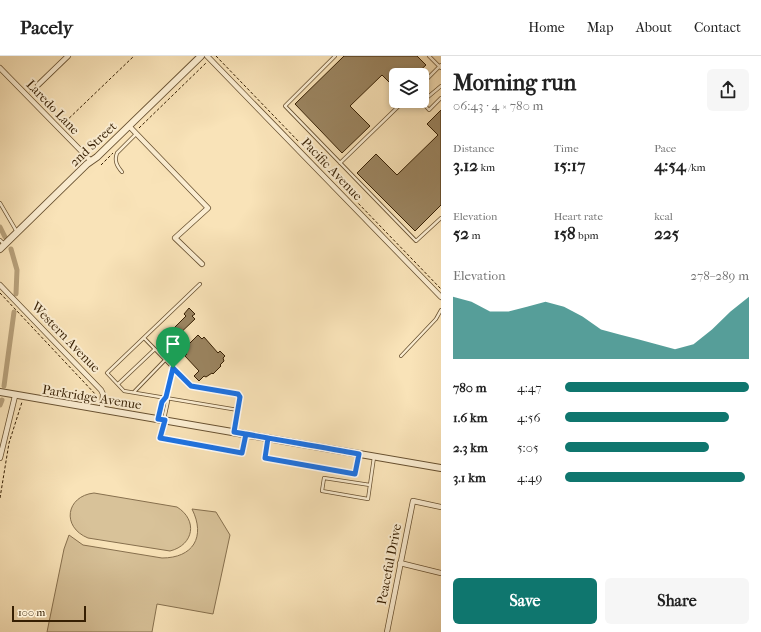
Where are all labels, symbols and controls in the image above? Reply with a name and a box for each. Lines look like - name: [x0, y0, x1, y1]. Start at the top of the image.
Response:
- text: Pacely: [20, 17, 73, 39]
- text: Home: [528, 19, 565, 36]
- text: Map: [587, 19, 614, 36]
- text: About: [636, 19, 672, 36]
- text: Contact: [694, 19, 741, 36]
- map controls: [389, 68, 429, 108]
- button: layers: [389, 68, 429, 108]
- button: share: [707, 69, 749, 111]
- text: Morning run: [453, 70, 576, 96]
- street label: Laredo Lane: [23, 77, 83, 138]
- text: 06:43 · 4 × 780 m: [453, 98, 543, 113]
- street label: 2nd Street: [67, 118, 120, 169]
- street label: Pacific Avenue: [298, 135, 366, 204]
- text: Distance: [453, 142, 494, 155]
- text: Time: [554, 142, 579, 155]
- text: Pace: [654, 142, 676, 155]
- text: 3.12: [453, 155, 478, 175]
- text: 15:17: [554, 155, 585, 175]
- text: 4:54: [654, 155, 686, 175]
- text: km: [478, 161, 495, 174]
- text: /km: [686, 161, 706, 174]
- text: Elevation: [453, 210, 497, 223]
- text: Heart rate: [554, 210, 603, 223]
- text: kcal: [654, 210, 673, 223]
- text: 52: [453, 223, 469, 243]
- text: 158: [554, 223, 576, 243]
- text: 225: [654, 223, 679, 243]
- text: m: [469, 229, 481, 242]
- text: bpm: [576, 229, 599, 242]
- text: Elevation: [453, 268, 506, 283]
- text: 278–289 m: [690, 268, 749, 283]
- street label: Western Avenue: [28, 298, 104, 376]
- pin: [156, 327, 190, 368]
- icon: arrive: [162, 333, 184, 355]
- text: 780 m: [453, 380, 487, 395]
- text: 4:47: [517, 380, 541, 395]
- street label: Parkridge Avenue: [41, 382, 143, 412]
- text: 1.6 km: [453, 410, 487, 425]
- text: 4:56: [517, 410, 540, 425]
- text: 2.3 km: [453, 440, 488, 455]
- text: 5:05: [517, 440, 539, 455]
- text: 3.1 km: [453, 470, 486, 485]
- text: 4:49: [517, 470, 542, 485]
- street label: Peaceful Drive: [374, 522, 404, 606]
- button: Save: [453, 578, 597, 624]
- button: Share: [605, 578, 749, 624]
- scale bar: [12, 604, 86, 623]
- text: 100 m: [18, 606, 46, 619]

